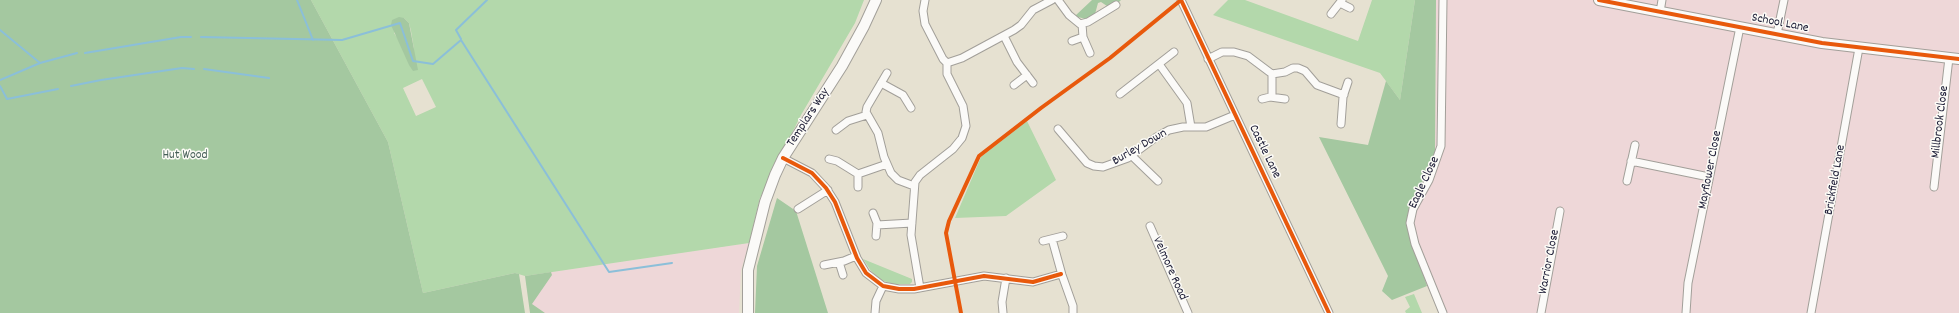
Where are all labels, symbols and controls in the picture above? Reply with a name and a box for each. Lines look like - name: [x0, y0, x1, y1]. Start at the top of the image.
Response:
- street label: School Lane: [1750, 11, 1810, 37]
- street label: Millbrook Close: [1929, 85, 1953, 159]
- street label: Templars Way: [784, 86, 834, 150]
- street label: Castle Lane: [1244, 123, 1284, 181]
- street label: Burley Down: [1110, 126, 1170, 170]
- street label: Mayflower Close: [1696, 129, 1726, 211]
- street label: Brickfield Lane: [1822, 144, 1850, 216]
- park label: Hut Wood: [162, 148, 208, 164]
- street label: Eagle Close: [1406, 154, 1444, 212]
- street label: Warrior Close: [1536, 228, 1564, 296]
- street label: Velmore Road: [1148, 235, 1190, 303]

